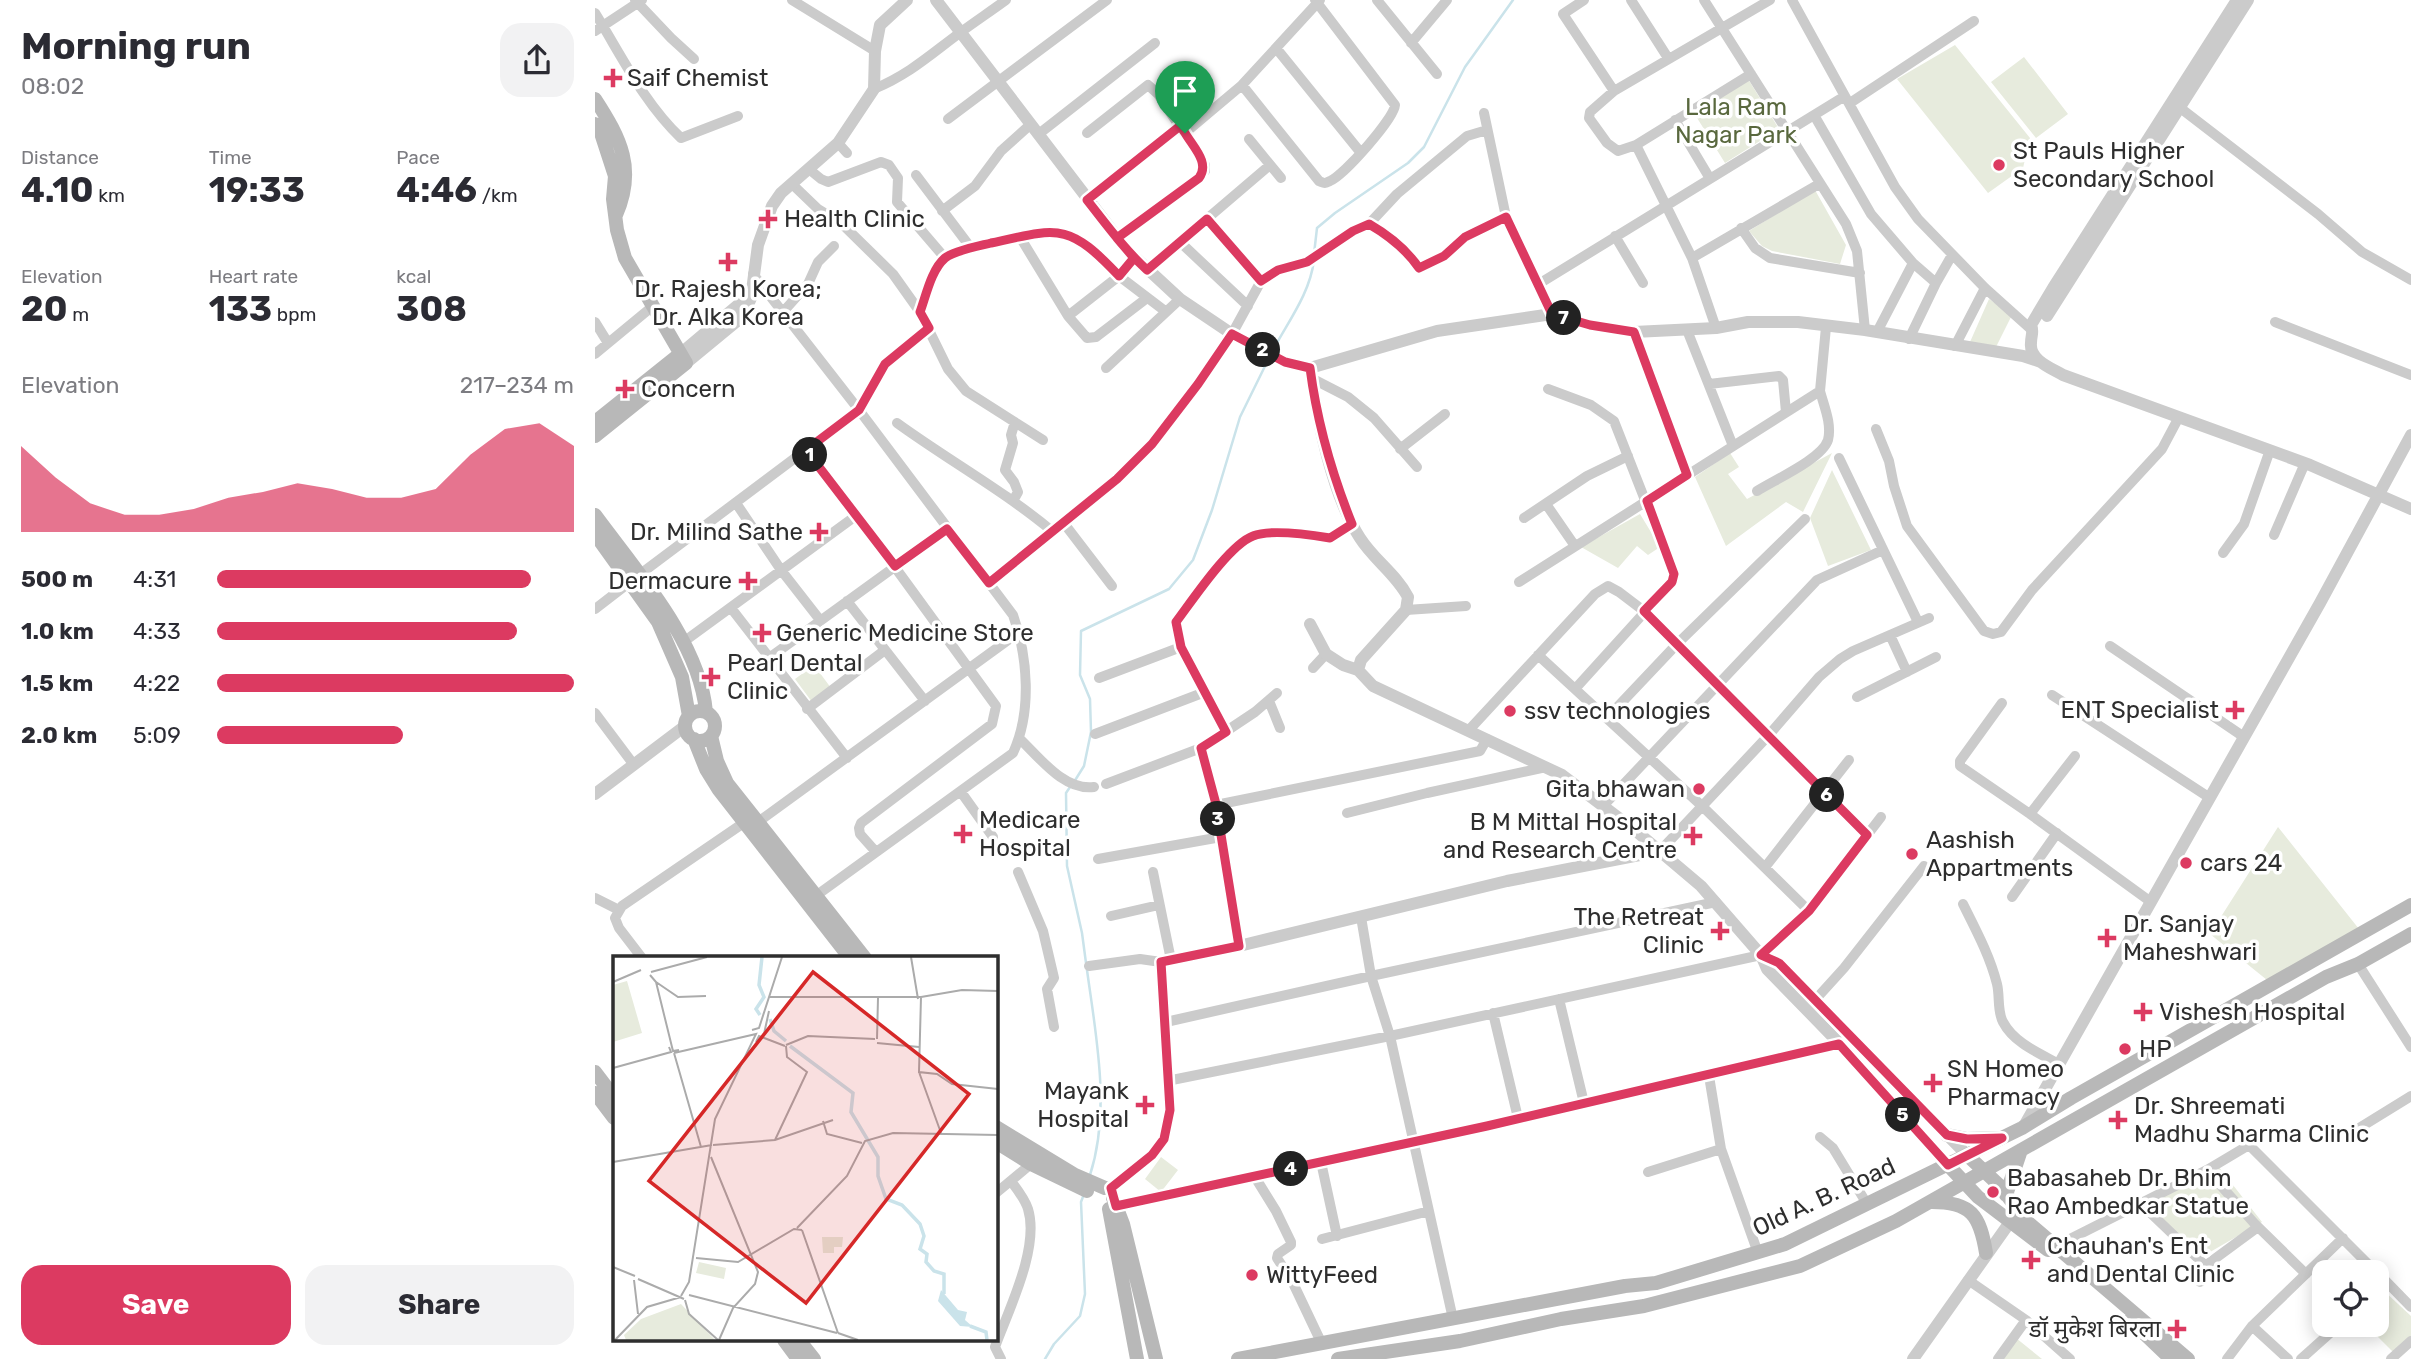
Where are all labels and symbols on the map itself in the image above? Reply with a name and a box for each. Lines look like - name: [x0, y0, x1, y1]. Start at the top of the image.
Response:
- pin: [1155, 61, 1215, 133]
- place label: Saif Chemist: [627, 64, 768, 92]
- marker: Saif Chemist: [605, 70, 621, 86]
- park label: Lala Ram Nagar Park: [1675, 93, 1798, 149]
- place label: St Pauls Higher Secondary School: [2013, 137, 2214, 193]
- marker: St Pauls Higher Secondary School: [1991, 157, 2007, 173]
- place label: Health Clinic: [784, 205, 925, 233]
- marker: Health Clinic: [758, 209, 778, 229]
- marker: Dr. Rajesh Korea; Dr. Alka Korea: [718, 252, 738, 272]
- place label: Dr. Rajesh Korea; Dr. Alka Korea: [634, 275, 822, 331]
- pin: 7: [1546, 300, 1581, 336]
- pin: 2: [1245, 332, 1281, 368]
- place label: Concern: [641, 375, 736, 403]
- marker: Concern: [615, 379, 635, 399]
- pin: 1: [793, 438, 827, 472]
- place label: Dr. Milind Sathe: [630, 518, 803, 546]
- marker: Dr. Milind Sathe: [809, 522, 829, 542]
- place label: Dermacure: [608, 567, 732, 595]
- marker: Dermacure: [738, 571, 758, 591]
- place label: Generic Medicine Store: [776, 619, 1034, 647]
- marker: Generic Medicine Store: [754, 625, 770, 641]
- place label: Pearl Dental Clinic: [727, 649, 863, 705]
- marker: Pearl Dental Clinic: [701, 667, 721, 687]
- place label: ENT Specialist: [2060, 696, 2219, 724]
- place label: ssv technologies: [1524, 697, 1711, 725]
- marker: ENT Specialist: [2225, 700, 2245, 720]
- marker: ssv technologies: [1502, 703, 1518, 719]
- place label: Gita bhawan: [1546, 775, 1685, 803]
- pin: 6: [1809, 778, 1845, 812]
- marker: Gita bhawan: [1691, 781, 1707, 797]
- pin: 3: [1201, 802, 1235, 836]
- place label: Medicare Hospital: [979, 806, 1080, 862]
- place label: B M Mittal Hospital and Research Centre: [1443, 808, 1677, 864]
- marker: Medicare Hospital: [953, 824, 973, 844]
- marker: B M Mittal Hospital and Research Centre: [1683, 826, 1703, 846]
- place label: Aashish Appartments: [1926, 826, 2073, 882]
- marker: Aashish Appartments: [1904, 846, 1920, 862]
- place label: cars 24: [2200, 849, 2283, 877]
- marker: cars 24: [2178, 855, 2194, 871]
- place label: The Retreat Clinic: [1573, 903, 1704, 959]
- place label: Dr. Sanjay Maheshwari: [2123, 910, 2257, 966]
- marker: The Retreat Clinic: [1710, 921, 1730, 941]
- marker: Dr. Sanjay Maheshwari: [2097, 928, 2117, 948]
- inset map: [613, 956, 997, 1342]
- place label: Vishesh Hospital: [2159, 998, 2345, 1026]
- marker: Vishesh Hospital: [2133, 1002, 2153, 1022]
- place label: HP: [2139, 1035, 2172, 1063]
- marker: HP: [2117, 1041, 2133, 1057]
- place label: SN Homeo Pharmacy: [1947, 1055, 2064, 1111]
- marker: SN Homeo Pharmacy: [1925, 1075, 1941, 1091]
- place label: Mayank Hospital: [1037, 1077, 1130, 1133]
- place label: Dr. Shreemati Madhu Sharma Clinic: [2134, 1092, 2369, 1148]
- marker: Mayank Hospital: [1135, 1095, 1155, 1115]
- pin: 5: [1885, 1098, 1921, 1132]
- marker: Dr. Shreemati Madhu Sharma Clinic: [2108, 1110, 2128, 1130]
- pin: 4: [1273, 1152, 1309, 1186]
- street label: Old A. B. Road: [1748, 1152, 1900, 1242]
- place label: Babasaheb Dr. Bhim Rao Ambedkar Statue: [2007, 1164, 2249, 1220]
- marker: Babasaheb Dr. Bhim Rao Ambedkar Statue: [1985, 1184, 2001, 1200]
- place label: Chauhan's Ent and Dental Clinic: [2047, 1232, 2235, 1288]
- marker: Chauhan's Ent and Dental Clinic: [2021, 1250, 2041, 1270]
- place label: WittyFeed: [1266, 1261, 1378, 1289]
- marker: WittyFeed: [1244, 1267, 1260, 1283]
- place label: डॉ मुकेश बिरला: [2028, 1315, 2162, 1344]
- marker: डॉ मुकेश बिरला: [2167, 1319, 2187, 1339]

